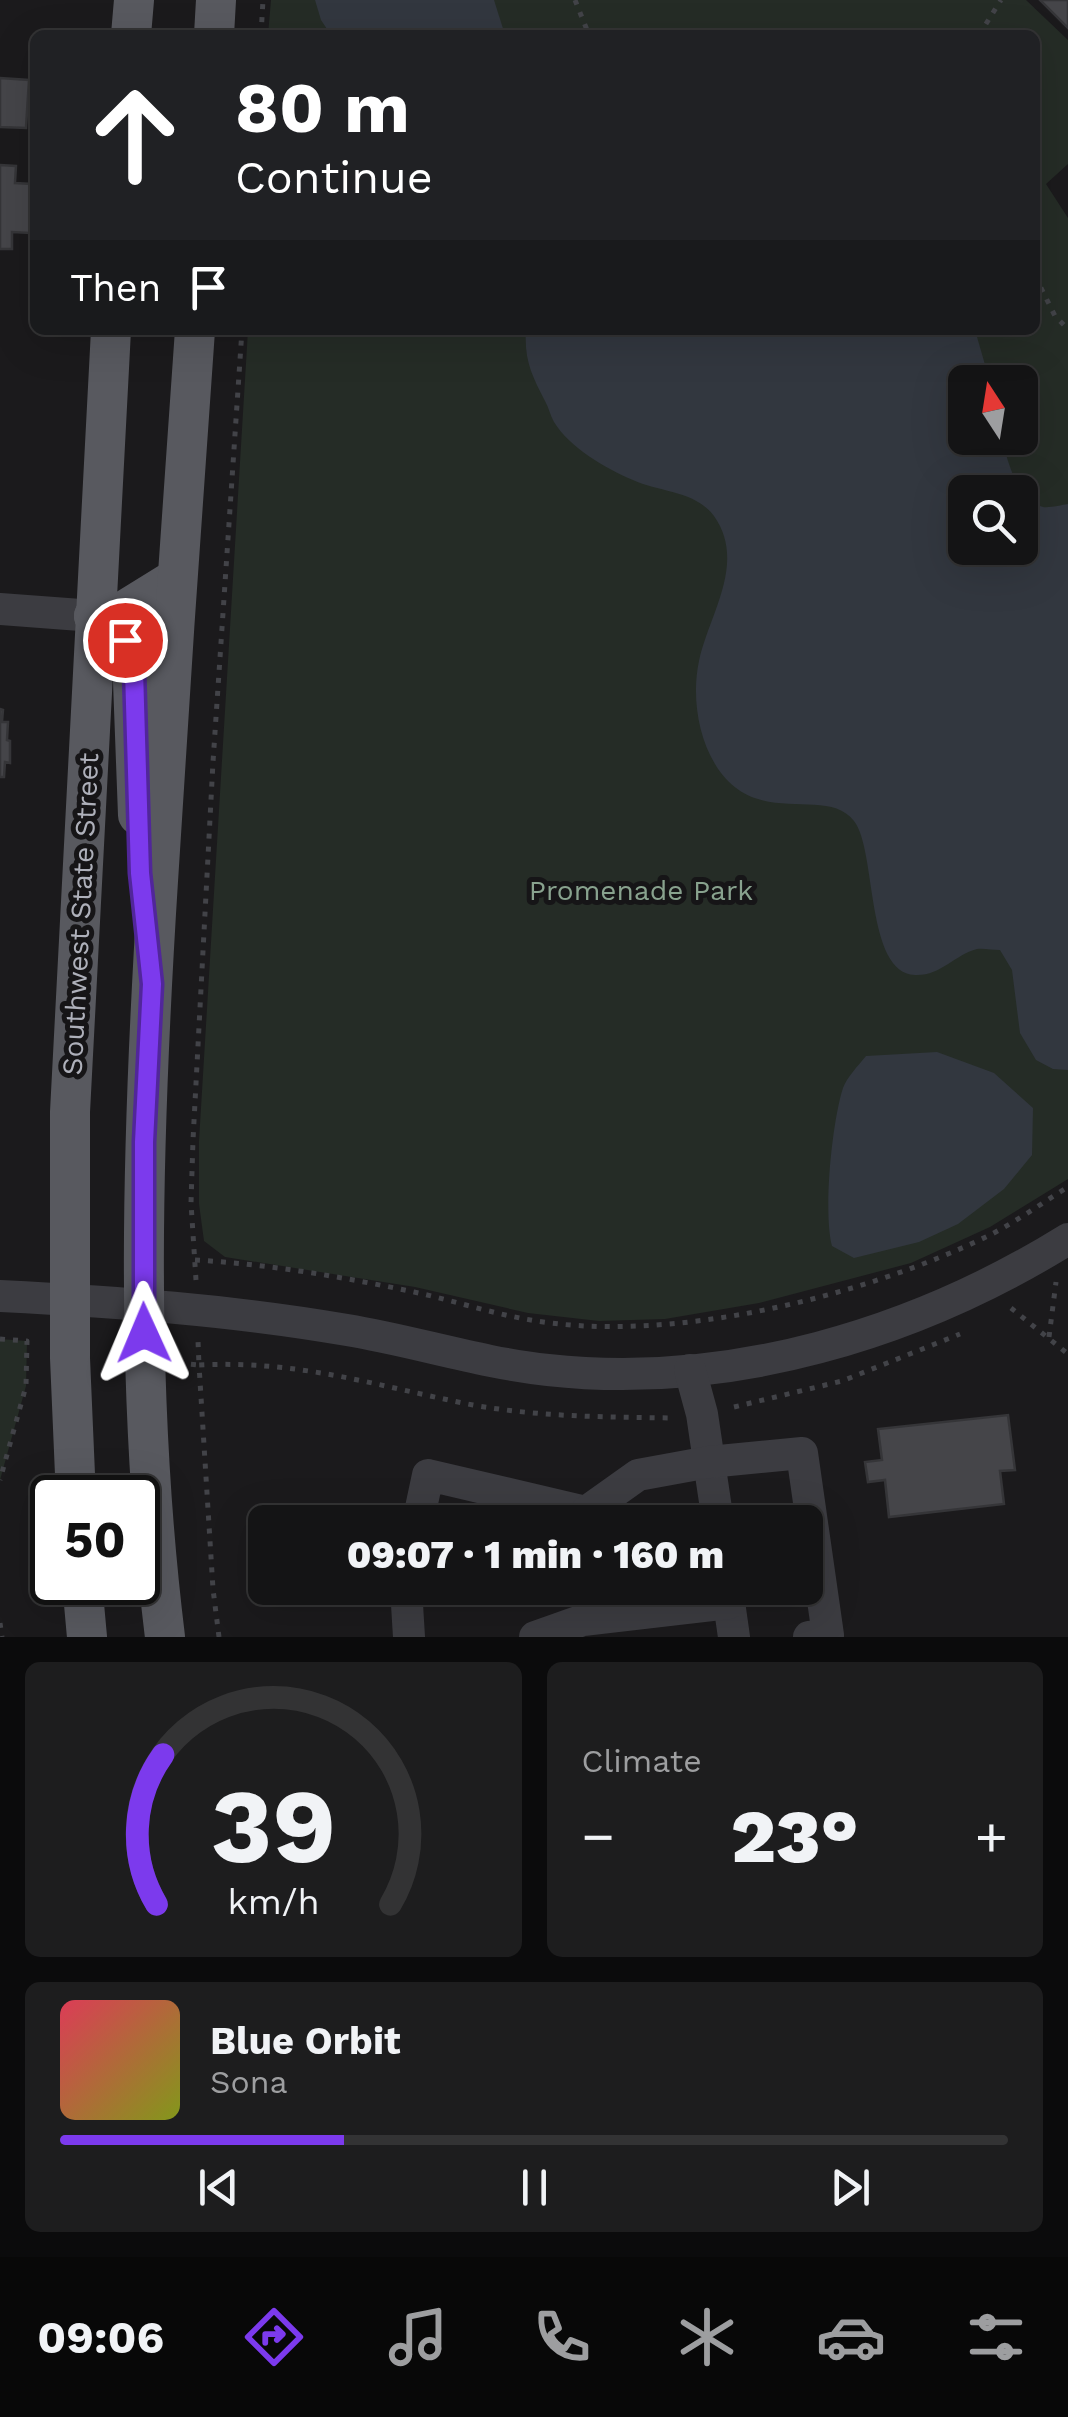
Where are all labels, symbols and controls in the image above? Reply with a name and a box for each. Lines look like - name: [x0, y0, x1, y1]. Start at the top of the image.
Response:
- text: 80 m: [235, 67, 410, 149]
- icon: ahead: [70, 70, 200, 200]
- text: Continue: [235, 151, 433, 204]
- icon: arrive: [181, 260, 236, 315]
- text: Then: [70, 266, 161, 310]
- north arrow: [948, 365, 1038, 455]
- map controls: [948, 365, 1038, 565]
- button: search: [948, 475, 1038, 565]
- pin: [83, 598, 168, 683]
- icon: arrive: [98, 613, 153, 668]
- street label: Southwest State Street: [56, 752, 105, 1076]
- park label: Promenade Park: [529, 874, 753, 907]
- position arrow: [92, 1281, 196, 1385]
- speed limit sign: 50: [30, 1475, 160, 1605]
- text: 09:07 · 1 min · 160 m: [347, 1533, 724, 1577]
- text: Climate: [582, 1742, 702, 1780]
- text: 39: [210, 1765, 336, 1887]
- text: 23°: [731, 1792, 859, 1880]
- text: −: [582, 1804, 615, 1868]
- text: +: [975, 1804, 1008, 1868]
- text: km/h: [227, 1881, 319, 1923]
- text: Blue Orbit: [210, 2019, 401, 2063]
- text: Sona: [210, 2063, 288, 2101]
- icon: previous: [191, 2160, 246, 2215]
- icon: pause: [507, 2160, 562, 2215]
- icon: next: [823, 2160, 878, 2215]
- icon: directions: [239, 2302, 309, 2372]
- icon: music: [383, 2302, 453, 2372]
- icon: phone: [527, 2302, 597, 2372]
- icon: climate: [672, 2302, 742, 2372]
- icon: car: [816, 2302, 886, 2372]
- icon: filters: [961, 2302, 1031, 2372]
- text: 09:06: [37, 2311, 164, 2364]

